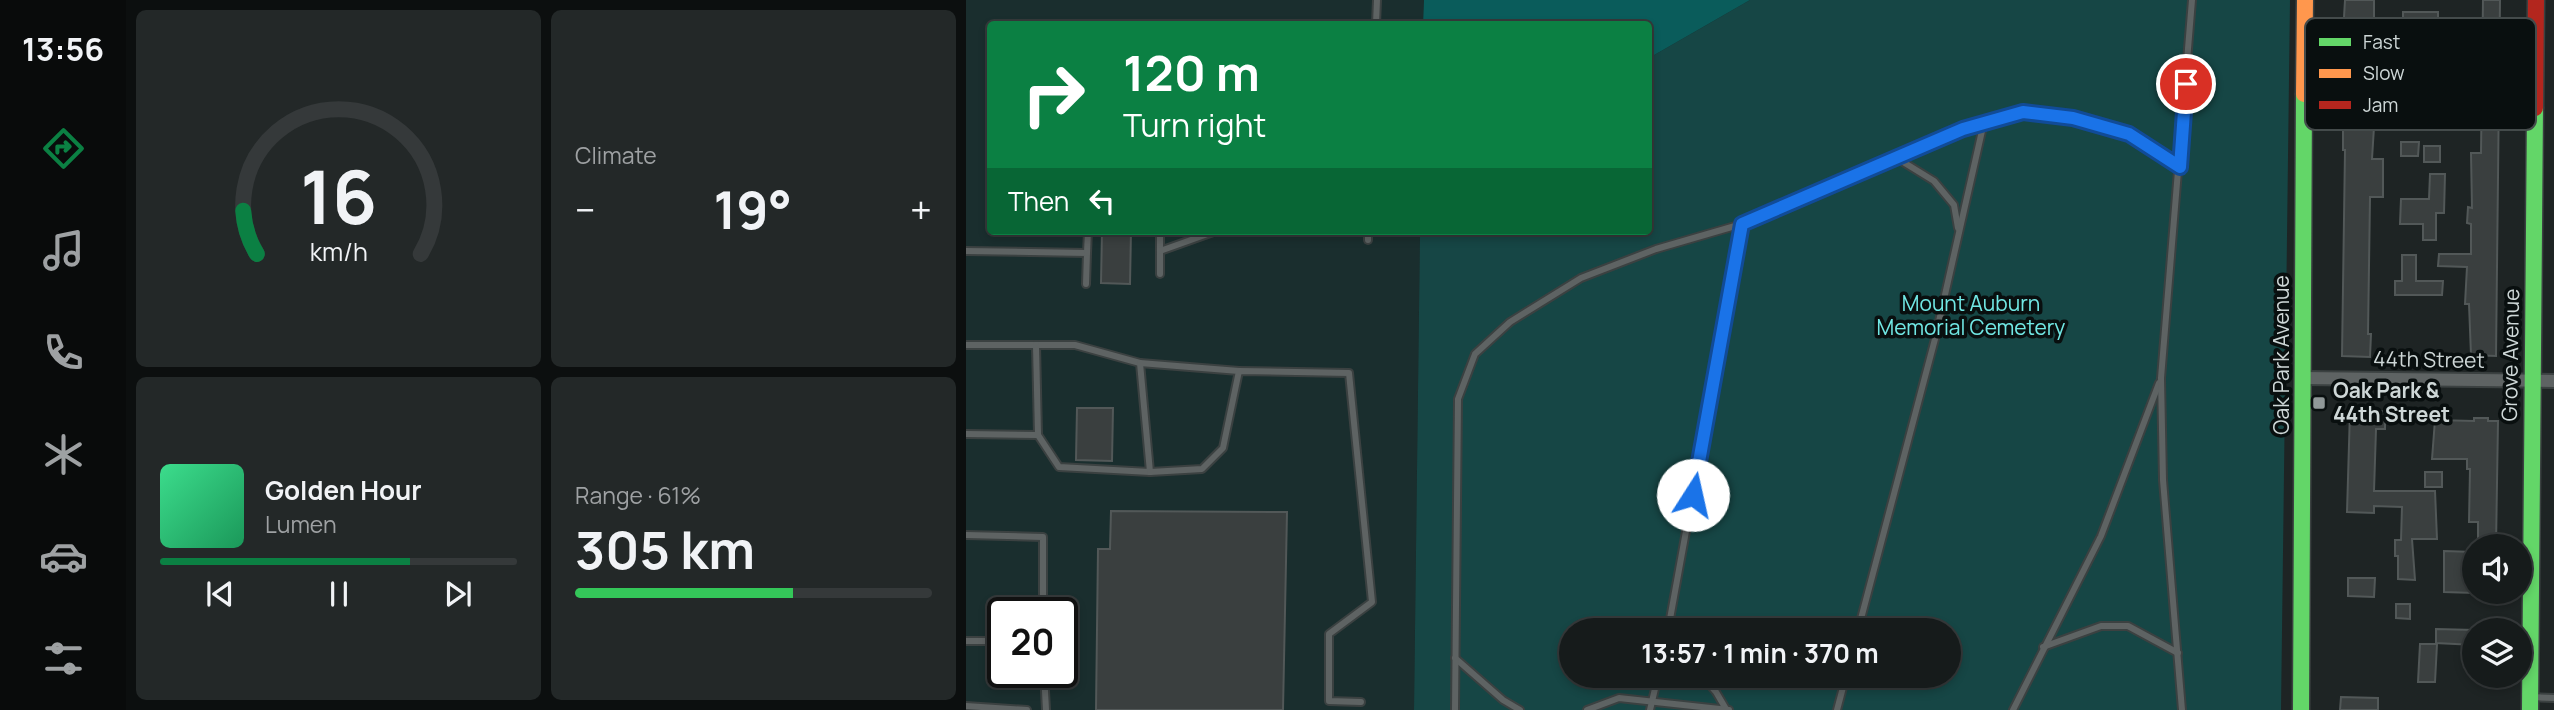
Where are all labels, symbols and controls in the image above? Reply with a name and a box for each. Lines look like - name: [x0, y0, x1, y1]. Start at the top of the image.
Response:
- legend: [2305, 18, 2536, 130]
- text: 13:56: [22, 27, 104, 71]
- text: Fast: [2363, 29, 2400, 55]
- text: 120 m: [1123, 39, 1260, 106]
- icon: right: [1008, 49, 1099, 140]
- pin: [2156, 54, 2216, 114]
- text: Slow: [2363, 60, 2405, 86]
- icon: arrive: [2167, 65, 2205, 103]
- text: Jam: [2363, 92, 2398, 118]
- text: Turn right: [1123, 103, 1266, 147]
- icon: directions: [39, 124, 88, 173]
- text: Climate: [575, 139, 657, 171]
- text: 16: [300, 147, 377, 247]
- text: 19°: [714, 174, 792, 245]
- icon: left: [1083, 182, 1121, 220]
- text: −: [575, 183, 596, 235]
- text: +: [910, 183, 932, 235]
- text: Then: [1008, 183, 1069, 219]
- icon: music: [39, 226, 88, 275]
- text: km/h: [309, 234, 368, 269]
- street label: Oak Park Avenue: [2267, 275, 2295, 435]
- street label: Grove Avenue: [2495, 288, 2525, 422]
- park label: Mount Auburn Memorial Cemetery: [1877, 289, 2065, 341]
- icon: phone: [39, 328, 88, 377]
- street label: 44th Street: [2373, 344, 2485, 374]
- place label: Oak Park & 44th Street: [2333, 376, 2450, 428]
- marker: Oak Park & 44th Street: [2311, 395, 2327, 411]
- icon: climate: [39, 430, 88, 479]
- position arrow: [1656, 458, 1730, 532]
- text: Golden Hour: [265, 472, 422, 508]
- text: Range · 61%: [575, 479, 701, 511]
- text: Lumen: [265, 508, 337, 540]
- text: 305 km: [575, 514, 755, 585]
- icon: car: [39, 532, 88, 581]
- map controls: [2462, 534, 2532, 688]
- button: sound: [2462, 534, 2532, 604]
- icon: previous: [201, 575, 239, 613]
- icon: pause: [320, 575, 358, 613]
- icon: next: [439, 575, 477, 613]
- speed limit sign: 20: [987, 597, 1078, 688]
- button: layers: [2462, 618, 2532, 688]
- icon: filters: [39, 634, 88, 683]
- text: 13:57 · 1 min · 370 m: [1641, 635, 1879, 671]

